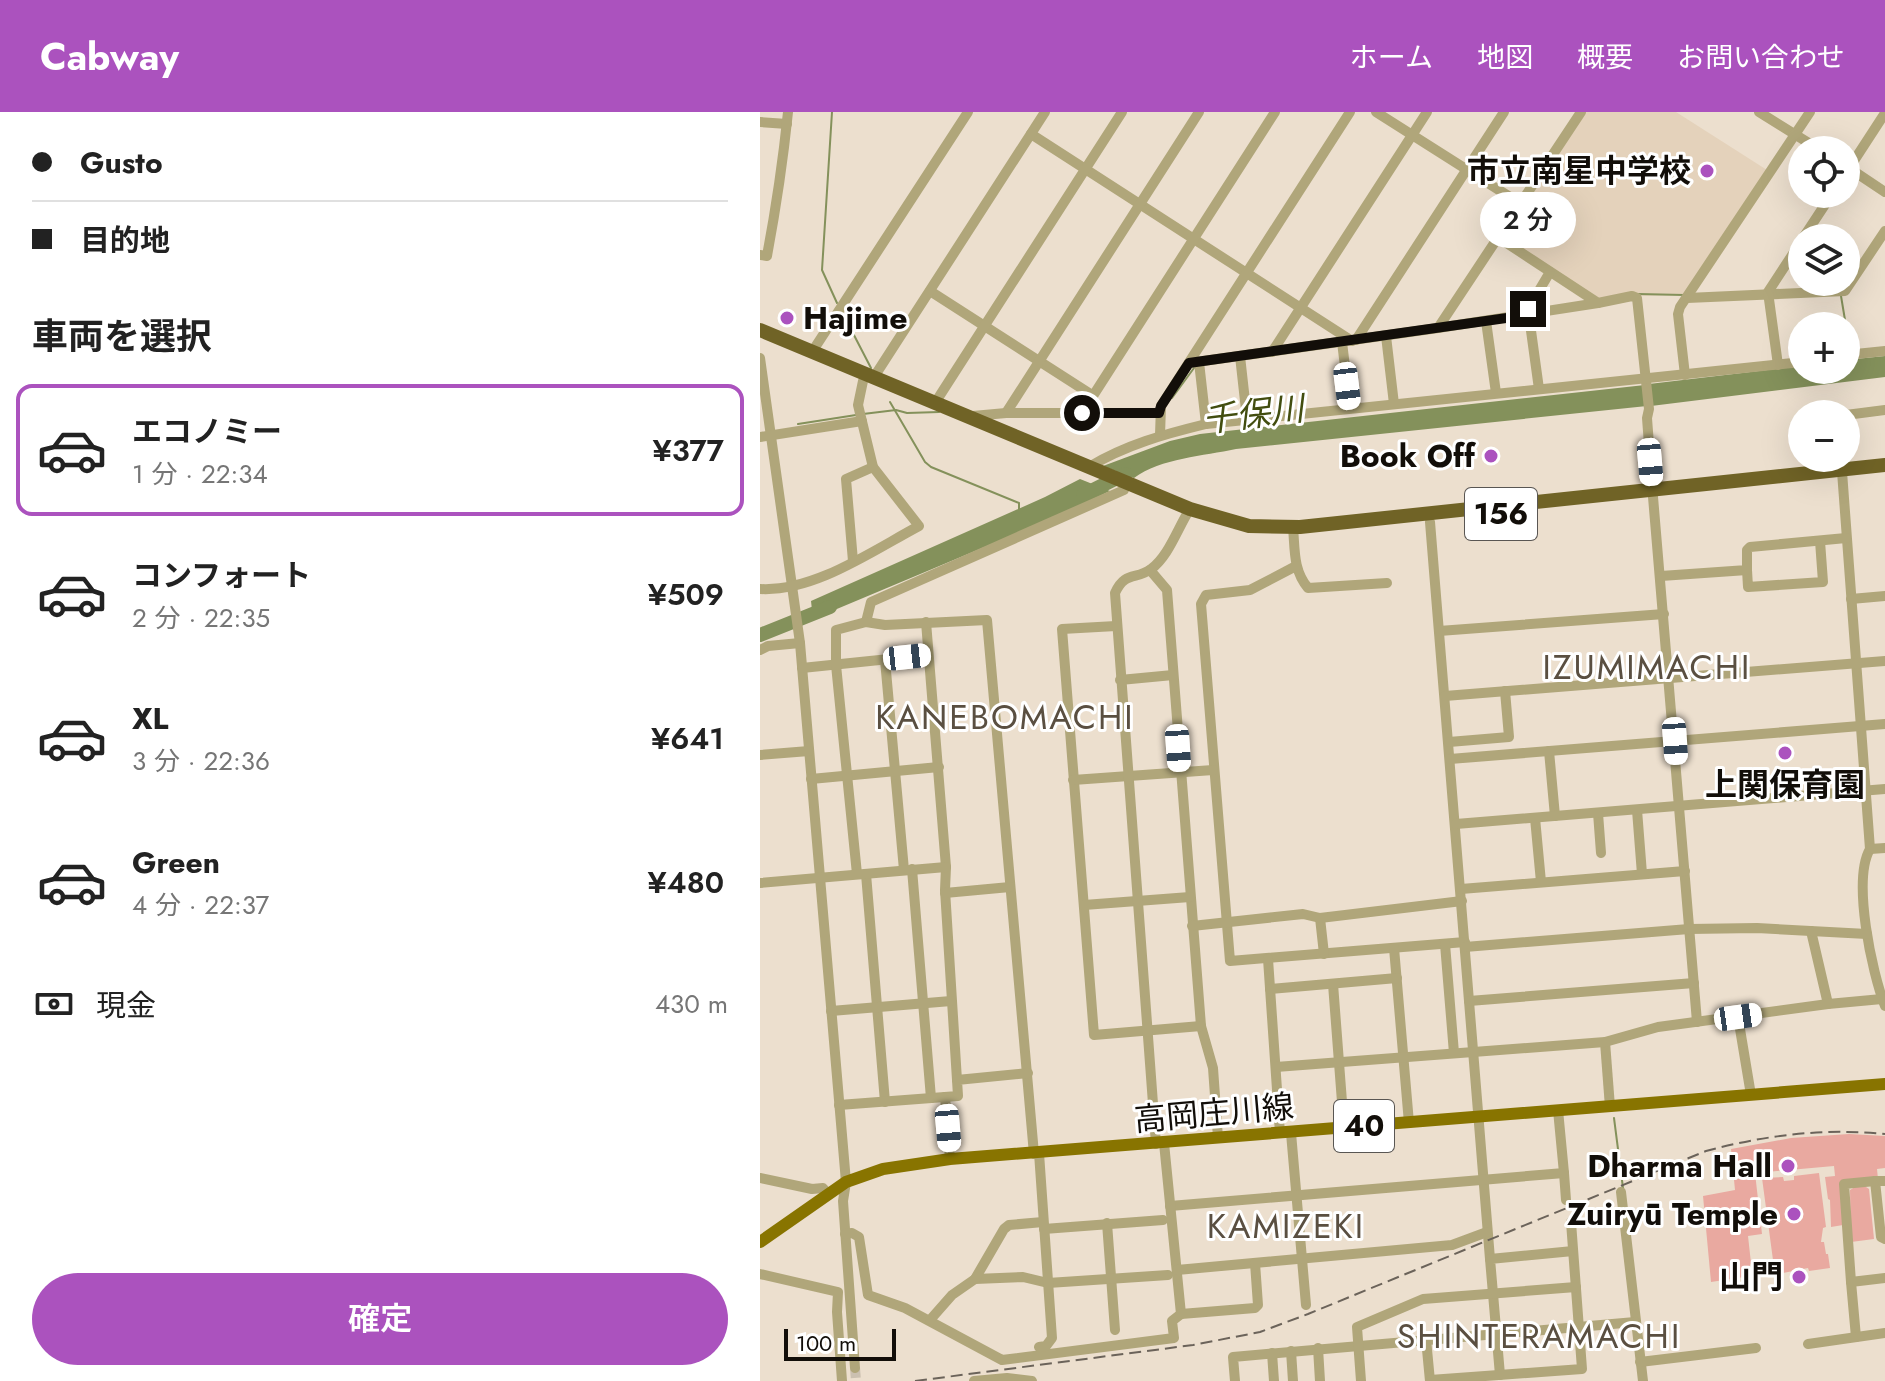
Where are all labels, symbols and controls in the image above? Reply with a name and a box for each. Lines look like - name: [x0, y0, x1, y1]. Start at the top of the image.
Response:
- text: Cabway: [40, 29, 179, 84]
- text: ホーム: [1350, 37, 1433, 78]
- text: 地図: [1477, 37, 1533, 78]
- text: 概要: [1577, 37, 1633, 78]
- text: お問い合わせ: [1677, 37, 1845, 78]
- map controls: [1788, 136, 1860, 472]
- button: locate: [1788, 136, 1860, 208]
- text: Gusto: [80, 141, 163, 184]
- place label: 市立南星中学校: [1467, 148, 1691, 194]
- marker: 市立南星中学校: [1698, 162, 1716, 180]
- callout: 2 分: [1480, 193, 1576, 249]
- text: 2 分: [1503, 201, 1553, 239]
- text: 目的地: [80, 219, 170, 262]
- button: layers: [1788, 224, 1860, 296]
- route end: [1510, 291, 1546, 327]
- place label: Hajime: [803, 295, 908, 341]
- marker: Hajime: [778, 309, 796, 327]
- text: 車両を選択: [32, 310, 212, 362]
- button: +: [1788, 312, 1860, 384]
- car: [1332, 361, 1362, 411]
- water label: 千保川: [1199, 384, 1310, 445]
- route start: [1064, 395, 1100, 431]
- button: −: [1788, 400, 1860, 472]
- text: エコノミー: [132, 410, 282, 453]
- icon: car: [36, 414, 108, 486]
- text: ¥377: [653, 429, 724, 472]
- place label: Book Off: [1340, 433, 1477, 479]
- car: [1636, 437, 1664, 487]
- marker: Book Off: [1482, 447, 1500, 465]
- text: 1 分 · 22:34: [132, 455, 268, 493]
- road number: 156: [1465, 488, 1537, 540]
- text: コンフォート: [132, 554, 311, 597]
- icon: car: [36, 558, 108, 630]
- text: ¥509: [648, 573, 724, 616]
- text: 2 分 · 22:35: [132, 599, 270, 637]
- car: [882, 643, 932, 671]
- district label: IZUMIMACHI: [1543, 643, 1751, 692]
- district label: KANEBOMACHI: [875, 693, 1135, 742]
- text: XL: [132, 697, 168, 740]
- icon: car: [36, 702, 108, 774]
- car: [1661, 716, 1689, 766]
- text: ¥641: [651, 717, 724, 760]
- car: [1164, 723, 1192, 773]
- text: 3 分 · 22:36: [132, 742, 270, 780]
- marker: 上関保育園: [1776, 744, 1794, 762]
- place label: 上関保育園: [1705, 762, 1865, 808]
- text: Green: [132, 841, 220, 884]
- icon: car: [36, 846, 108, 918]
- text: ¥480: [648, 861, 724, 904]
- text: 4 分 · 22:37: [132, 886, 269, 924]
- icon: cash: [32, 982, 76, 1026]
- text: 現金: [96, 984, 156, 1027]
- text: 430 m: [655, 985, 728, 1023]
- car: [1713, 1002, 1763, 1032]
- street label: 高岡庄川線: [1132, 1083, 1296, 1143]
- road number: 40: [1334, 1100, 1394, 1152]
- car: [934, 1103, 962, 1153]
- place label: Dharma Hall: [1587, 1143, 1772, 1189]
- marker: Dharma Hall: [1779, 1157, 1797, 1175]
- place label: Zuiryū Temple: [1567, 1191, 1778, 1237]
- district label: KAMIZEKI: [1207, 1202, 1365, 1251]
- marker: Zuiryū Temple: [1785, 1205, 1803, 1223]
- place label: 山門: [1719, 1254, 1783, 1300]
- marker: 山門: [1790, 1268, 1808, 1286]
- button: 確定: [32, 1273, 728, 1365]
- district label: SHINTERAMACHI: [1397, 1312, 1681, 1361]
- scale bar: [784, 1325, 896, 1361]
- text: 100 m: [796, 1327, 856, 1359]

